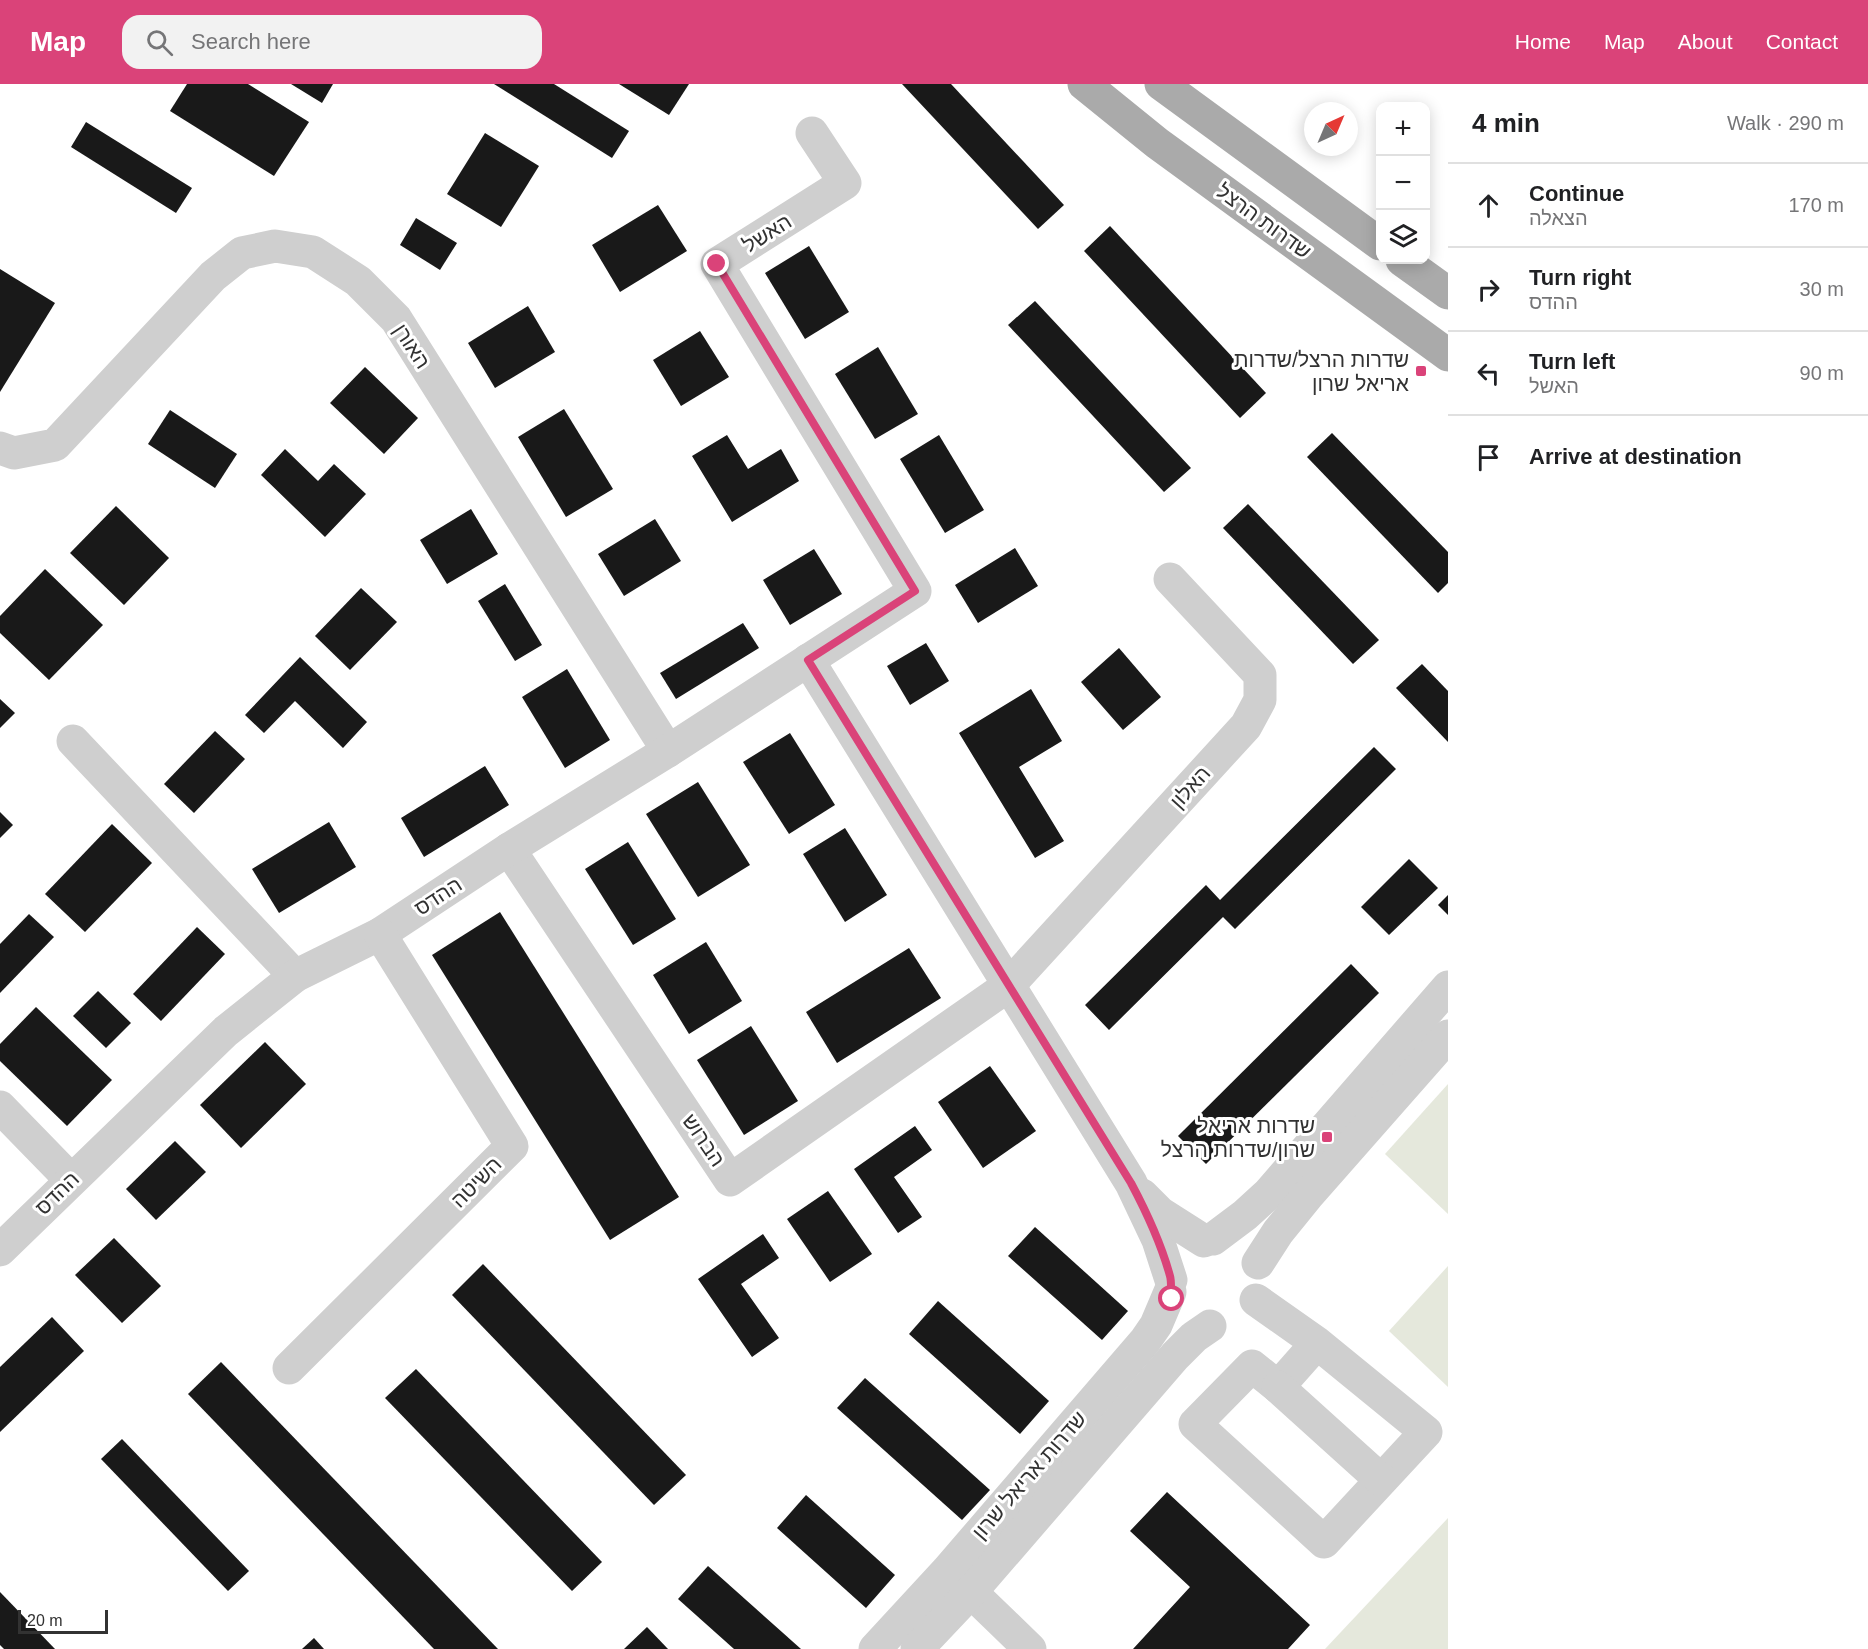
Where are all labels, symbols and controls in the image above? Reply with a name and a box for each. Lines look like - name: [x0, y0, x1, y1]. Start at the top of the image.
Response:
- search box: [122, 15, 542, 69]
- text: Map: [30, 26, 86, 57]
- icon: search: [143, 26, 176, 59]
- text: Search here: [191, 29, 311, 54]
- text: Home: [1515, 30, 1571, 53]
- text: Map: [1604, 30, 1645, 53]
- text: About: [1678, 30, 1733, 53]
- text: Contact: [1766, 30, 1838, 53]
- north arrow: [1304, 102, 1358, 156]
- map controls: [1376, 102, 1430, 264]
- button: +: [1376, 102, 1430, 156]
- text: 4 min: [1472, 108, 1540, 138]
- text: Walk · 290 m: [1727, 112, 1844, 134]
- button: −: [1376, 156, 1430, 210]
- street label: שדרות הרצל: [1212, 179, 1316, 263]
- text: Continue: [1529, 181, 1624, 206]
- icon: ahead: [1472, 189, 1505, 222]
- text: 170 m: [1788, 194, 1844, 216]
- text: הצאלה: [1529, 207, 1588, 229]
- street label: האשל: [739, 209, 795, 257]
- button: layers: [1376, 210, 1430, 264]
- route end: [703, 250, 729, 276]
- text: Turn right: [1529, 265, 1631, 290]
- icon: right: [1472, 273, 1505, 306]
- text: 30 m: [1800, 278, 1844, 300]
- text: ההדס: [1529, 291, 1578, 313]
- street label: האורן: [389, 319, 435, 373]
- place label: שדרות הרצל/שדרות אריאל שרון: [1234, 348, 1409, 395]
- text: Turn left: [1529, 349, 1615, 374]
- icon: left: [1472, 357, 1505, 390]
- text: 90 m: [1800, 362, 1844, 384]
- marker: שדרות הרצל/שדרות אריאל שרון: [1414, 364, 1428, 378]
- text: האשל: [1529, 375, 1579, 397]
- icon: arrive: [1472, 441, 1505, 474]
- text: Arrive at destination: [1529, 444, 1742, 469]
- street label: האלון: [1165, 761, 1215, 813]
- street label: ההדס: [410, 872, 466, 920]
- street label: הברוש: [678, 1110, 730, 1170]
- place label: שדרות אריאל שרון/שדרות הרצל: [1161, 1114, 1315, 1161]
- marker: שדרות אריאל שרון/שדרות הרצל: [1320, 1130, 1334, 1144]
- street label: השיטה: [446, 1152, 506, 1212]
- street label: ההדס: [31, 1167, 83, 1219]
- route start: [1158, 1285, 1184, 1311]
- street label: שדרות אריאל שרון: [967, 1407, 1091, 1543]
- scale bar: [18, 1607, 108, 1634]
- text: 20 m: [27, 1612, 63, 1629]

